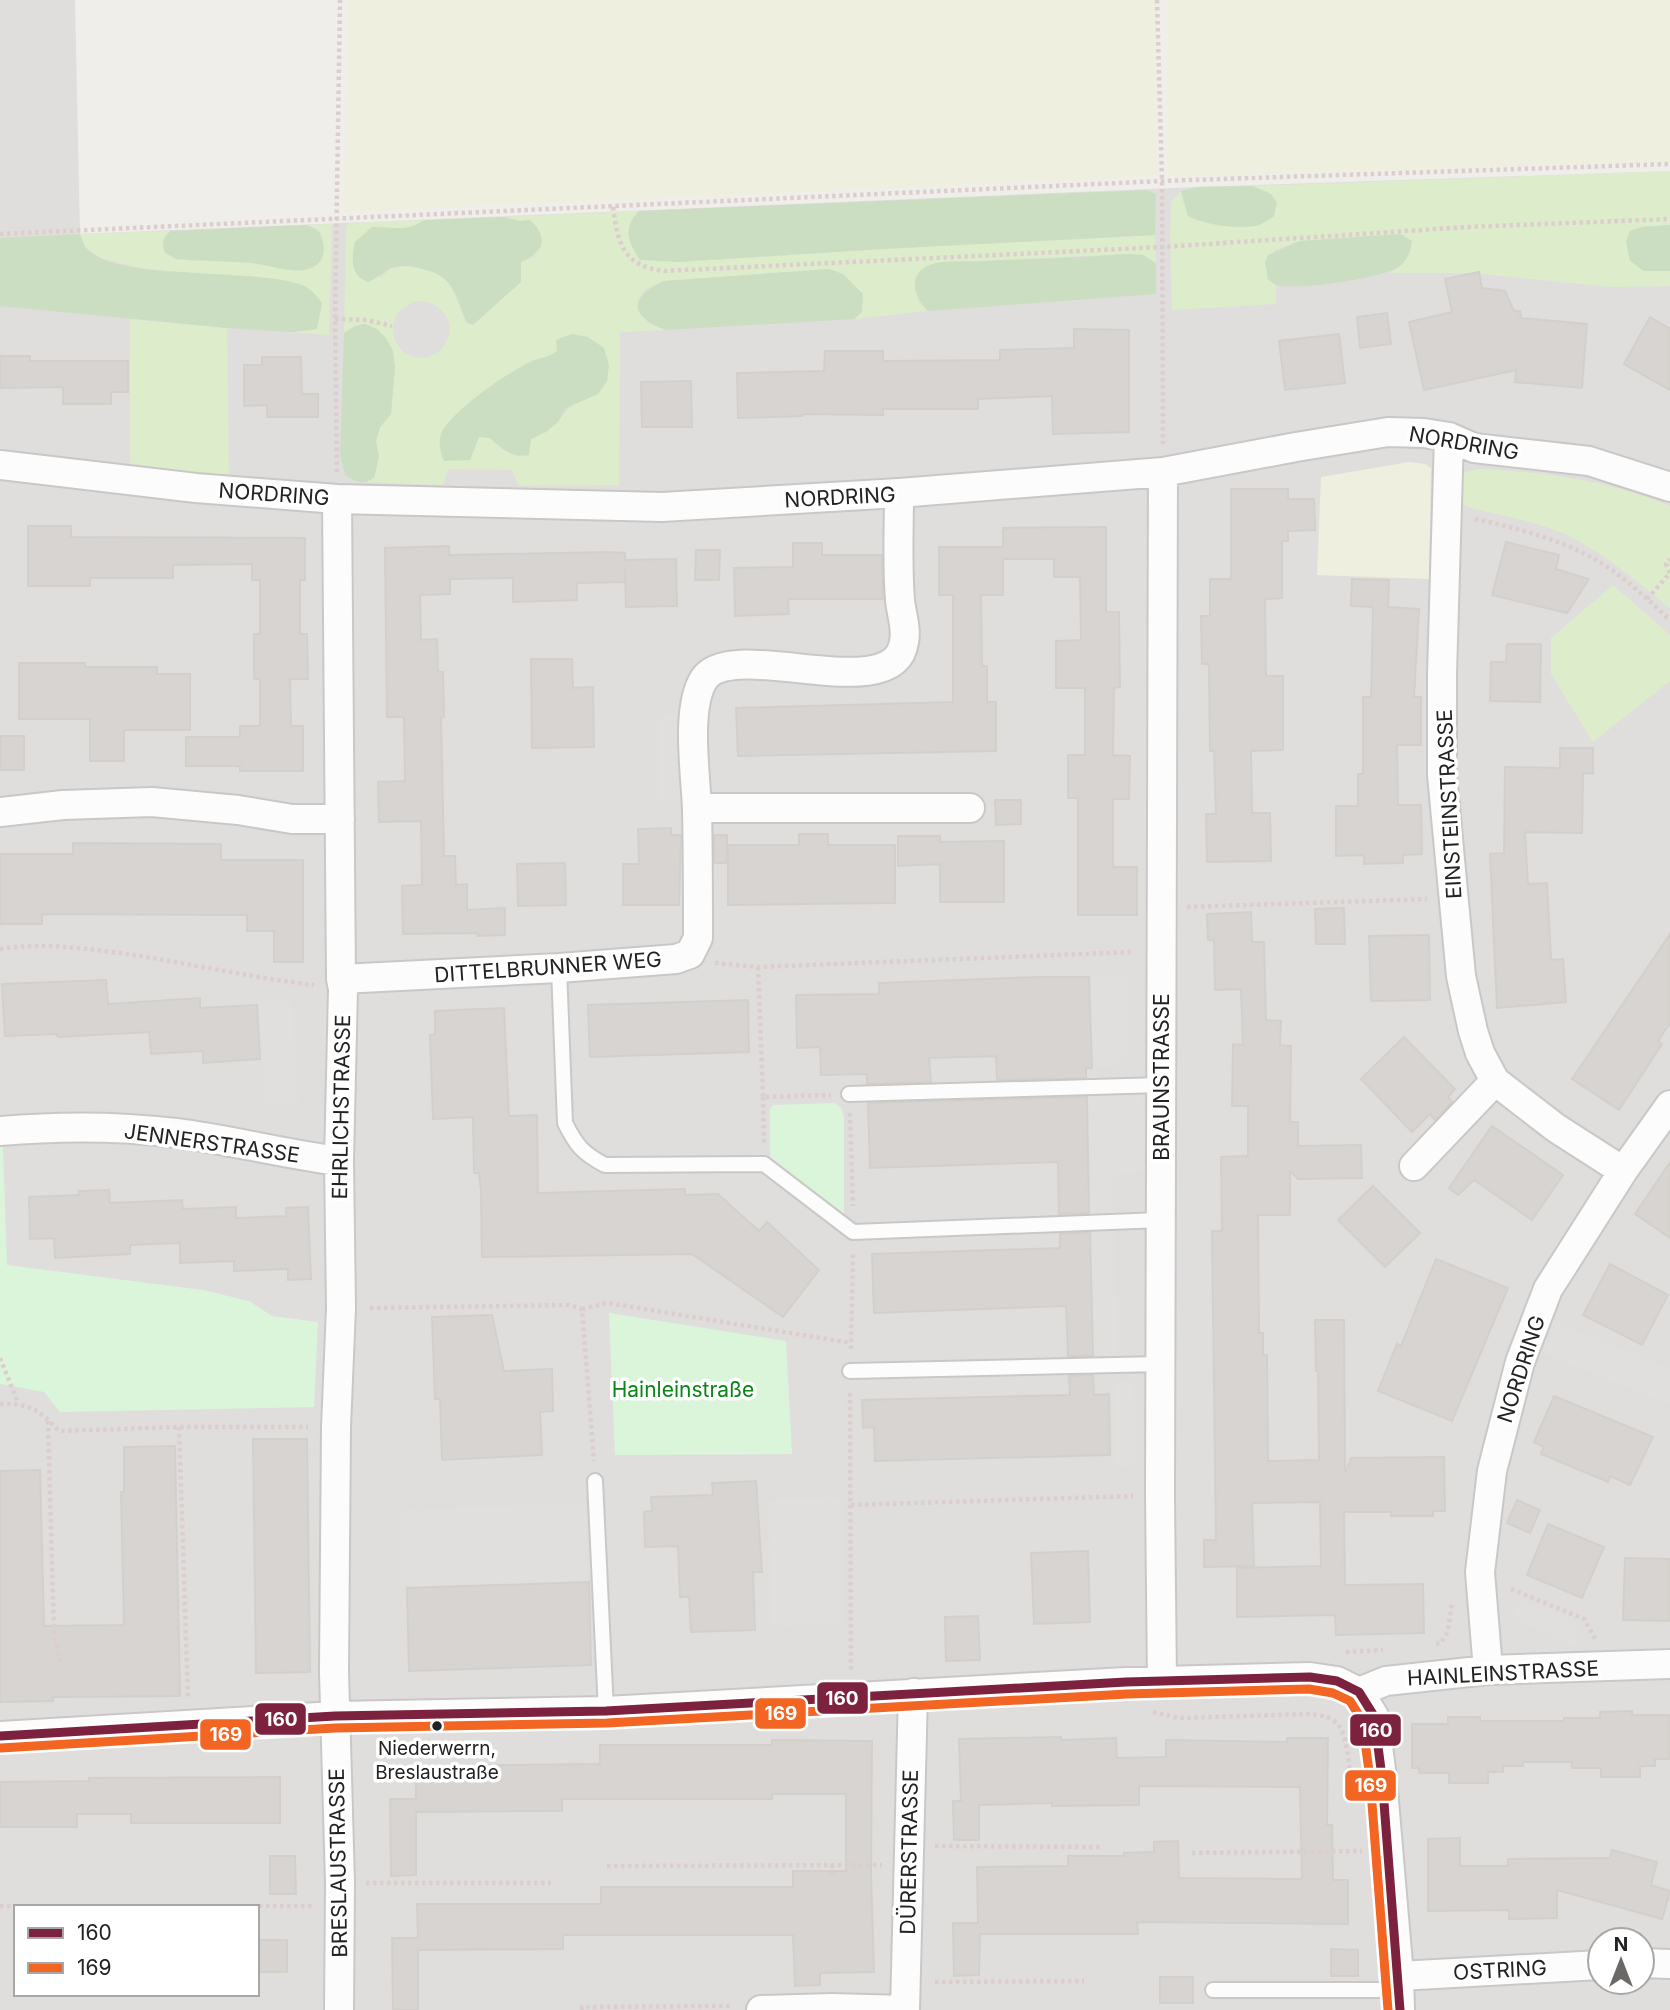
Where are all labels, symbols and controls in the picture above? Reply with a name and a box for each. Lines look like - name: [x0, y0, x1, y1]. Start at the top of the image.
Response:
- street label: NORDRING: [1407, 421, 1521, 465]
- street label: NORDRING: [218, 478, 330, 510]
- street label: NORDRING: [784, 482, 896, 512]
- street label: EINSTEINSTRASSE: [1432, 709, 1466, 899]
- street label: DITTELBRUNNER WEG: [433, 947, 663, 987]
- street label: BRAUNSTRASSE: [1149, 993, 1174, 1161]
- street label: EHRLICHSTRASSE: [327, 1014, 355, 1200]
- street label: JENNERSTRASSE: [123, 1118, 301, 1168]
- street label: NORDRING: [1492, 1312, 1550, 1426]
- park label: Hainleinstraße: [612, 1377, 754, 1402]
- street label: HAINLEINSTRASSE: [1406, 1655, 1600, 1691]
- line badge: 160: [816, 1681, 869, 1715]
- text: 160: [825, 1687, 859, 1710]
- line badge: 169: [754, 1697, 807, 1730]
- line badge: 160: [254, 1702, 307, 1736]
- text: 169: [765, 1702, 797, 1725]
- text: 160: [264, 1708, 298, 1731]
- line badge: 160: [1349, 1713, 1402, 1747]
- line badge: 169: [199, 1718, 252, 1751]
- marker: Niederwerrn, Breslaustraße: [430, 1719, 444, 1733]
- text: 160: [1359, 1719, 1393, 1742]
- text: 169: [210, 1723, 242, 1746]
- place label: Niederwerrn, Breslaustraße: [375, 1737, 499, 1784]
- street label: BRESLAUSTRASSE: [324, 1768, 352, 1958]
- street label: DÜRERSTRASSE: [894, 1769, 923, 1935]
- line badge: 169: [1344, 1769, 1397, 1802]
- text: 169: [1355, 1774, 1387, 1797]
- legend: [14, 1905, 259, 1996]
- text: 160: [77, 1920, 112, 1945]
- north arrow: [1586, 1926, 1656, 1996]
- text: N: [1614, 1933, 1628, 1956]
- text: 169: [77, 1955, 112, 1980]
- street label: OSTRING: [1453, 1955, 1547, 1985]

